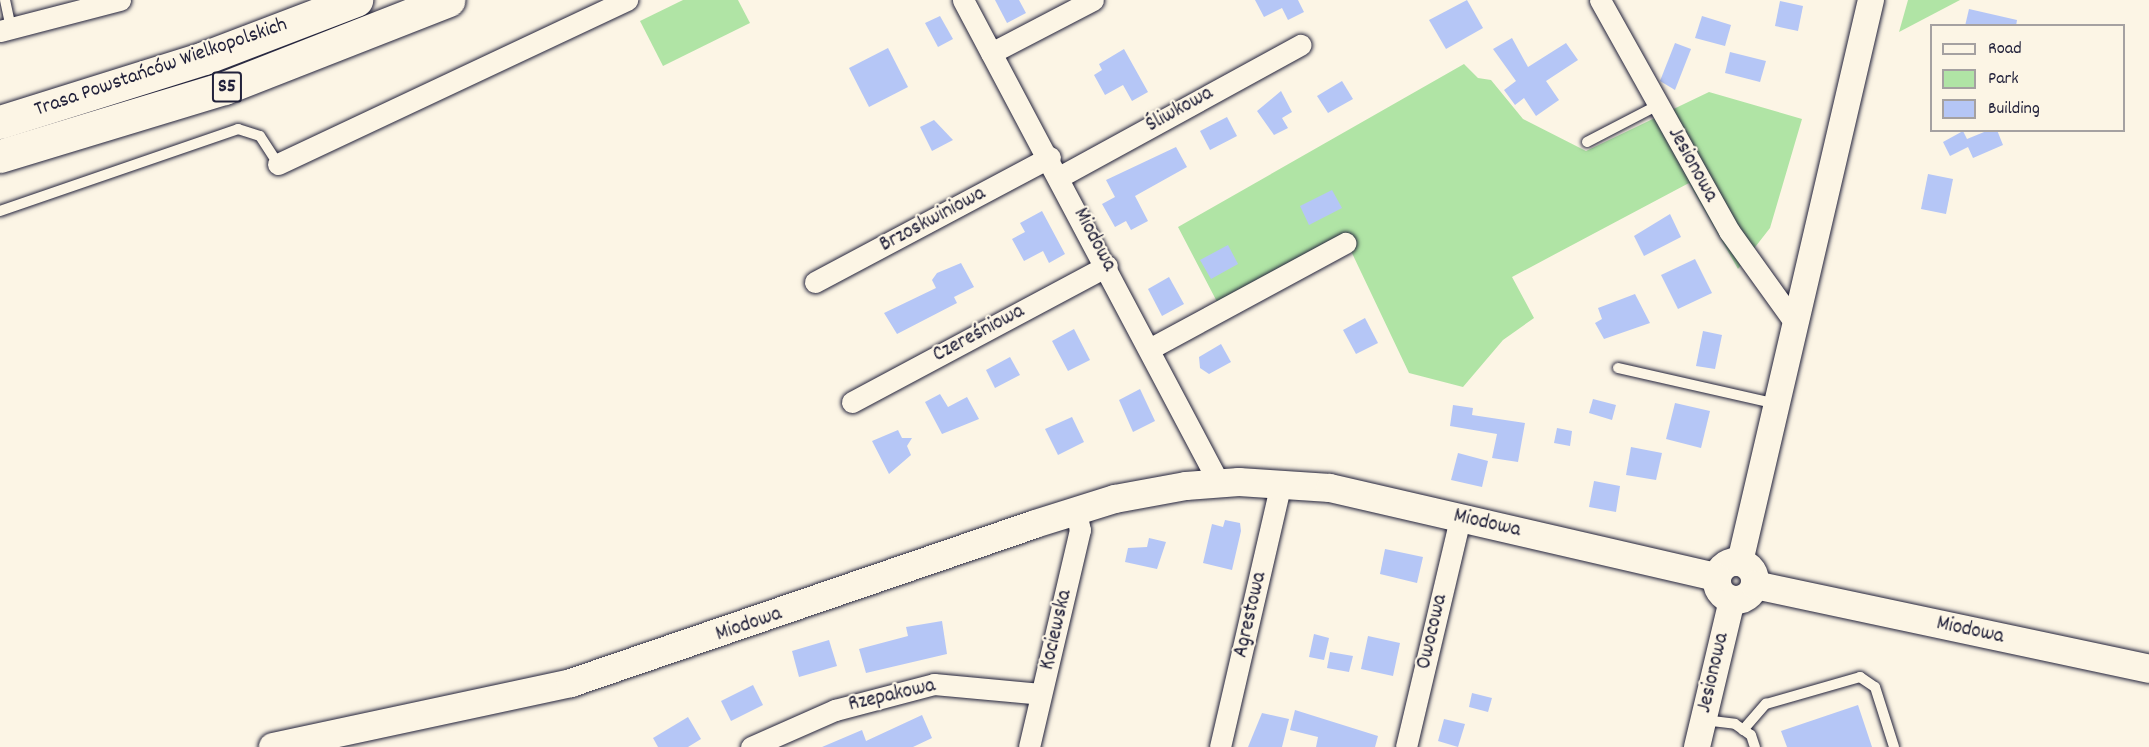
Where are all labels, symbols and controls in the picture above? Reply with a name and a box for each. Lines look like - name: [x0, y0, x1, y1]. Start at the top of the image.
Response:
- street label: Trasa Powstańców Wielkopolskich: [31, 13, 291, 123]
- legend: [1930, 24, 2125, 132]
- text: Road: [1988, 37, 2022, 62]
- text: Park: [1988, 67, 2019, 92]
- road number: S5: [210, 70, 244, 104]
- street label: Śliwkowa: [1142, 81, 1218, 139]
- text: Building: [1988, 97, 2040, 122]
- street label: Jesionowa: [1661, 123, 1723, 207]
- street label: Brzoskwiniowa: [876, 182, 990, 258]
- street label: Miodowa: [1067, 204, 1121, 276]
- street label: Czereśniowa: [929, 299, 1029, 369]
- street label: Miodowa: [1451, 504, 1523, 544]
- street label: Agrestowa: [1229, 570, 1273, 660]
- street label: Kociewska: [1036, 588, 1078, 672]
- street label: Owocowa: [1412, 592, 1454, 672]
- street label: Miodowa: [713, 602, 785, 648]
- street label: Miodowa: [1934, 612, 2006, 650]
- street label: Jesionowa: [1693, 631, 1735, 715]
- street label: Rzepakowa: [846, 674, 938, 718]

